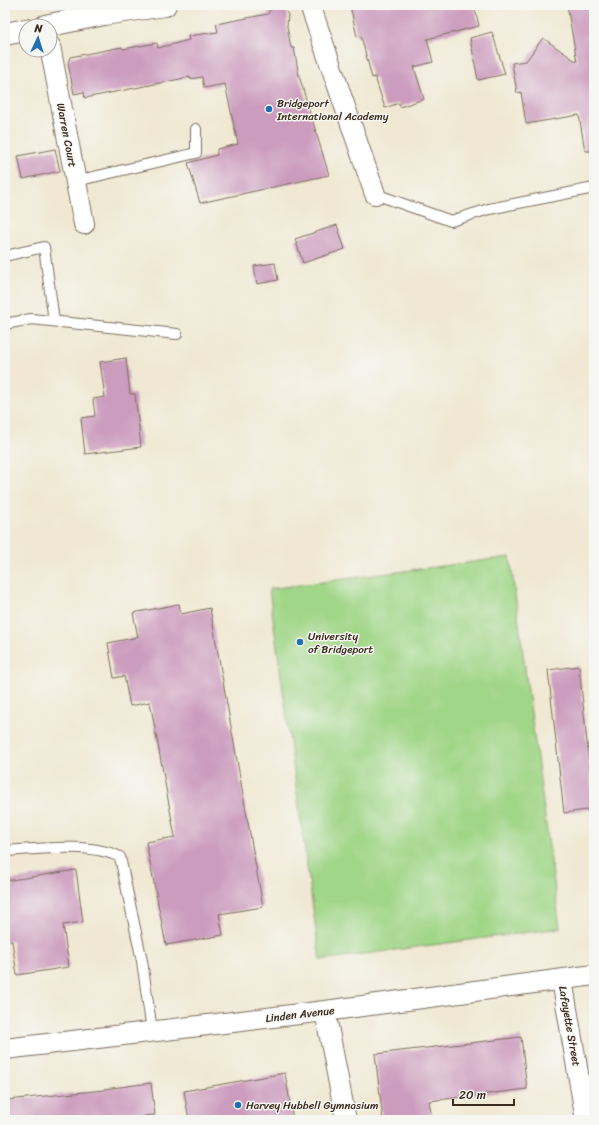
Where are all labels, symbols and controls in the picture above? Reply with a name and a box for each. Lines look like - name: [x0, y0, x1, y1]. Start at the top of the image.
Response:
- north arrow: [18, 18, 58, 58]
- text: N: [33, 19, 44, 38]
- place label: Bridgeport International Academy: [276, 94, 389, 126]
- street label: Warren Court: [51, 101, 82, 169]
- marker: Bridgeport International Academy: [264, 104, 274, 114]
- place label: University of Bridgeport: [308, 627, 373, 659]
- marker: University of Bridgeport: [295, 637, 305, 647]
- street label: Lafayette Street: [553, 984, 586, 1068]
- street label: Linden Avenue: [264, 1001, 336, 1028]
- scale bar: [453, 1081, 514, 1107]
- text: 20 m: [459, 1084, 486, 1106]
- place label: Harvey Hubbell Gymnasium: [246, 1096, 378, 1115]
- marker: Harvey Hubbell Gymnasium: [233, 1100, 243, 1110]

